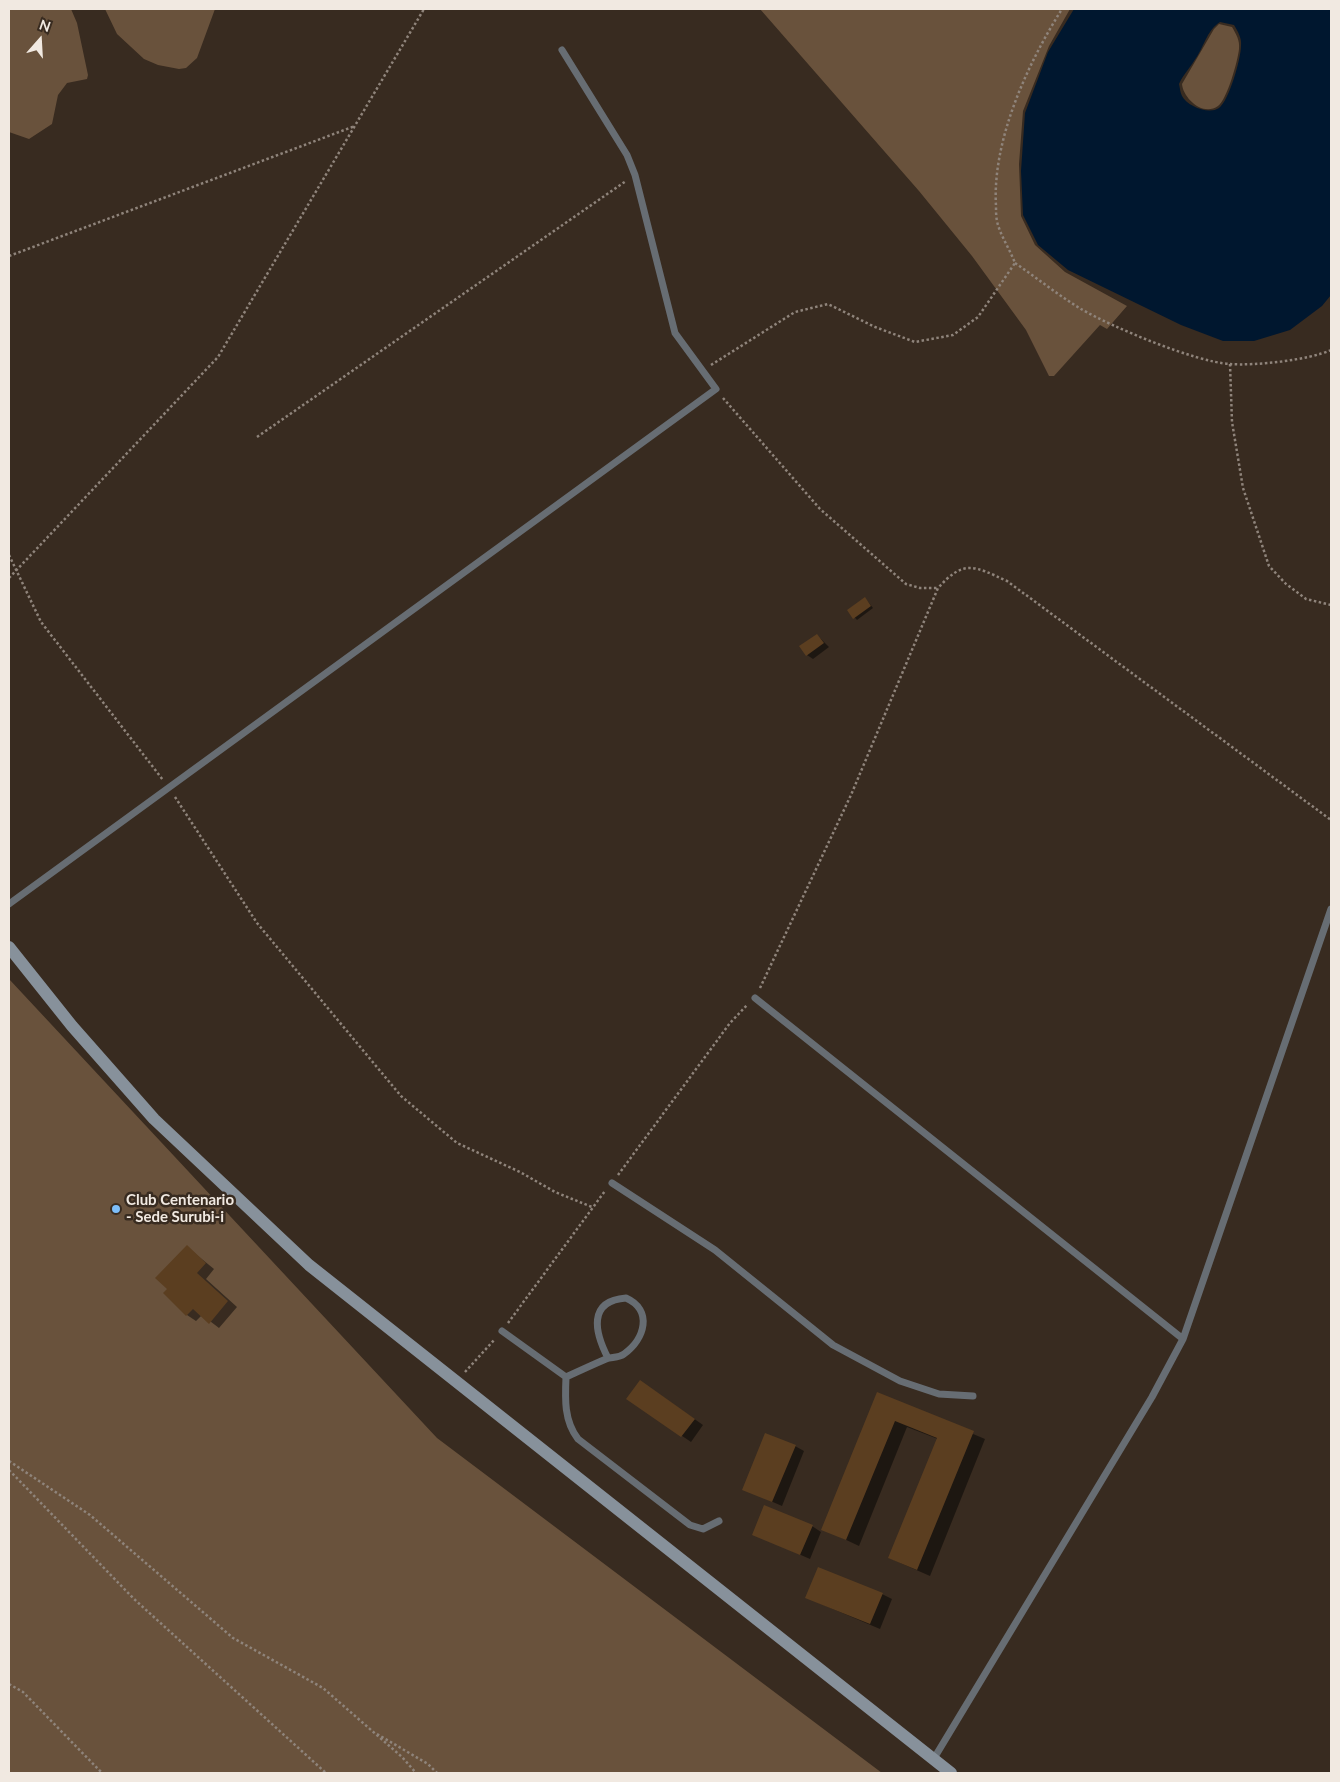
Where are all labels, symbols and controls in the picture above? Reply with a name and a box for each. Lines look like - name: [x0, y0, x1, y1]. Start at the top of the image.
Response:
- north arrow: [15, 15, 65, 65]
- text: N: [37, 16, 53, 35]
- place label: Club Centenario - Sede Surubi-i: [126, 1191, 234, 1226]
- marker: Club Centenario - Sede Surubi-i: [110, 1203, 122, 1215]

